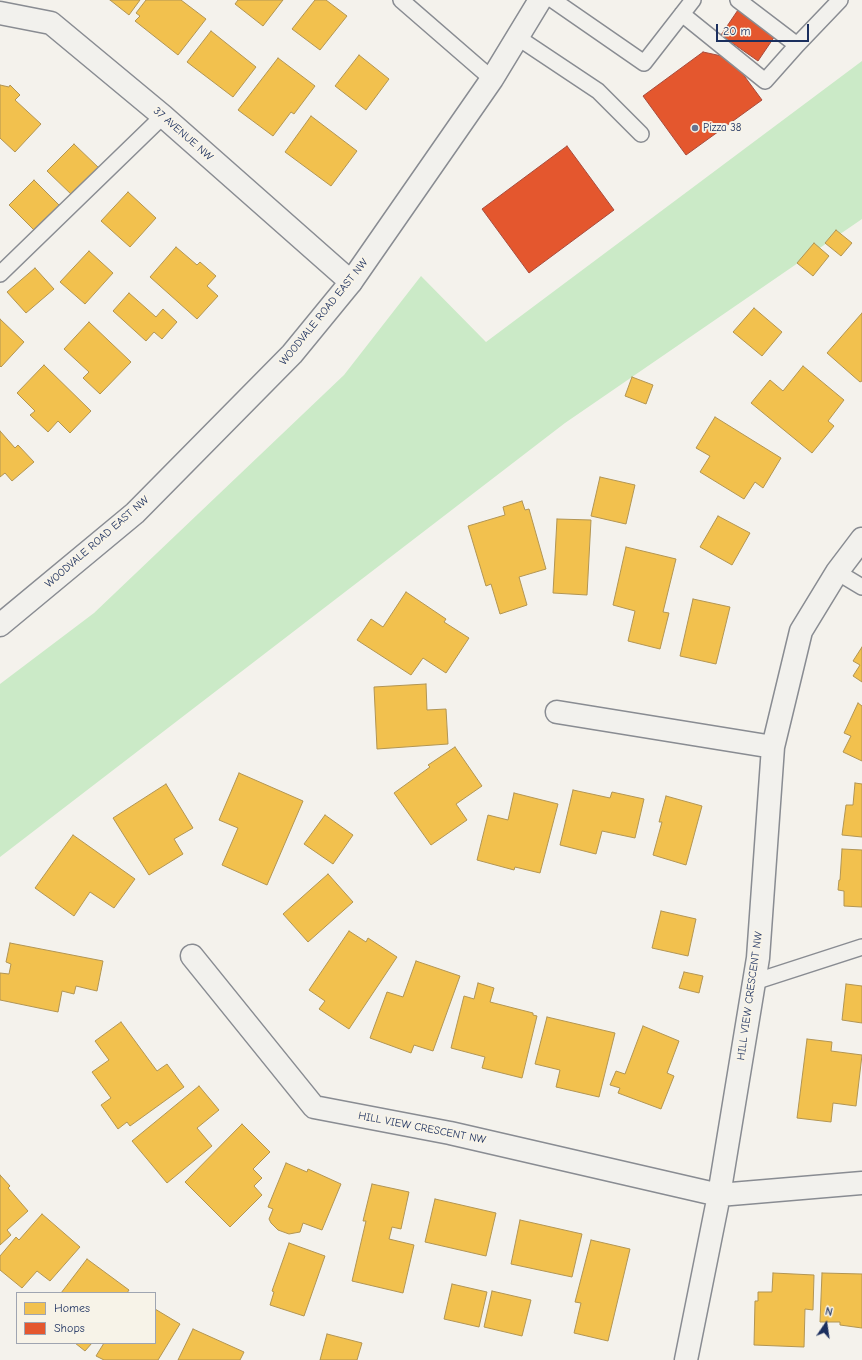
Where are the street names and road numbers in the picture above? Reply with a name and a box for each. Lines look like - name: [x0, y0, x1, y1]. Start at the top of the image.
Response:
- street label: 37 AVENUE NW: [150, 104, 216, 164]
- street label: WOODVALE ROAD EAST NW: [277, 256, 371, 368]
- street label: WOODVALE ROAD EAST NW: [42, 493, 152, 591]
- street label: HILL VIEW CRESCENT NW: [734, 931, 766, 1061]
- street label: HILL VIEW CRESCENT NW: [357, 1109, 487, 1147]

